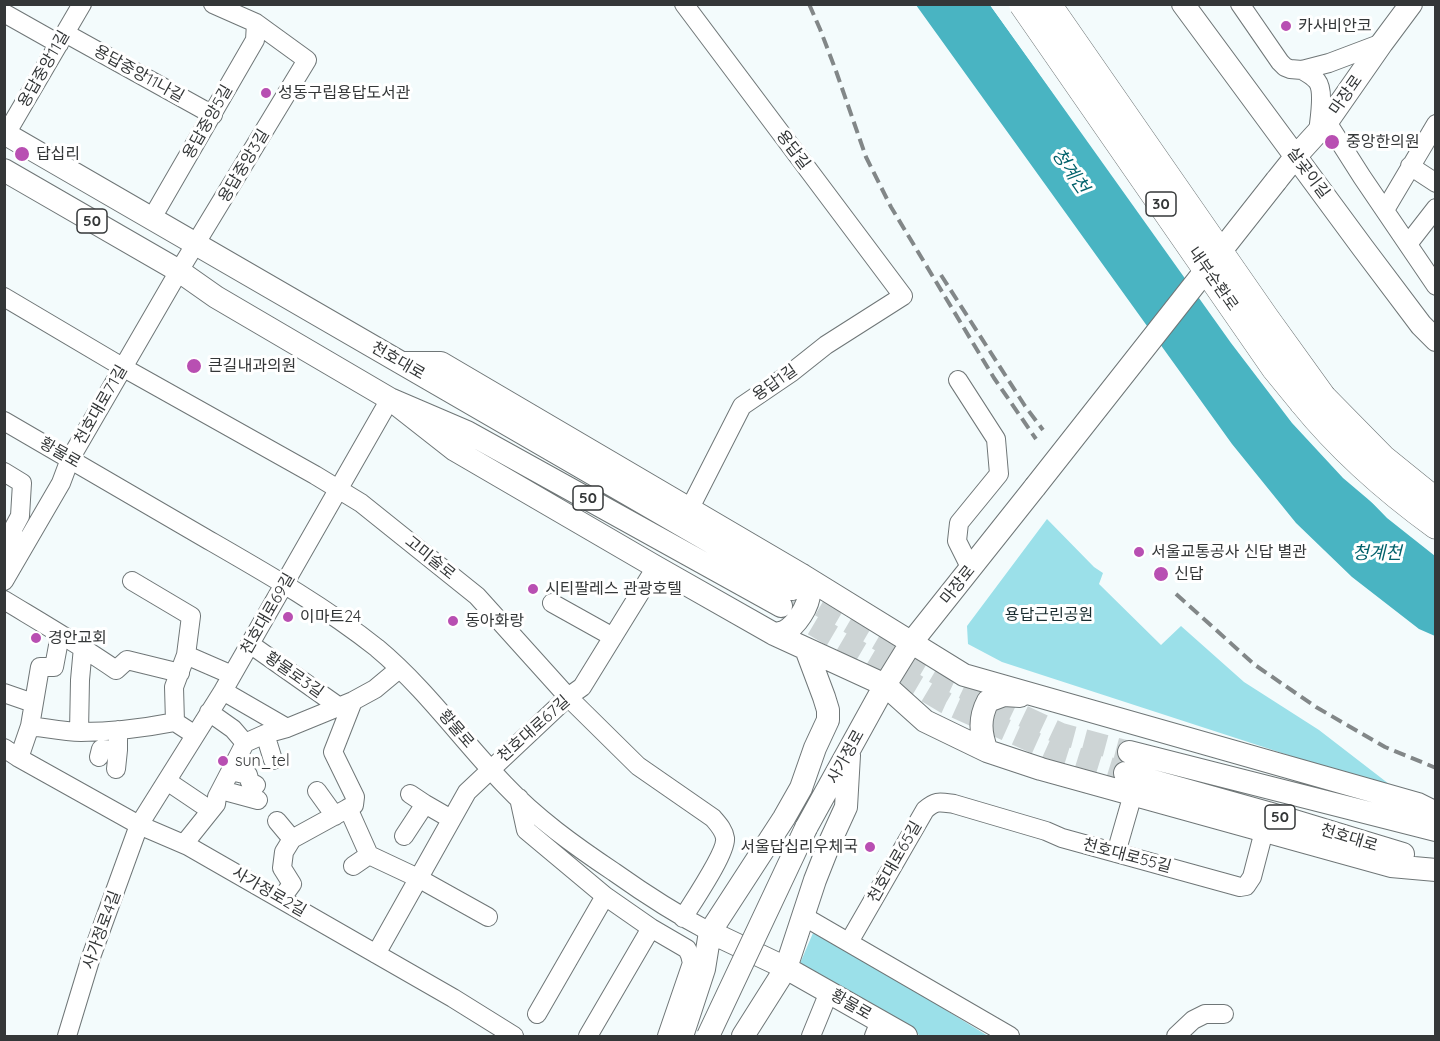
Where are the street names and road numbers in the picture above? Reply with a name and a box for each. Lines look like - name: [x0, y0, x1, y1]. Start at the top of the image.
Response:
- street label: 용답중앙11길: [14, 27, 74, 111]
- street label: 용답중앙11나길: [91, 41, 187, 107]
- street label: 마장로: [1325, 71, 1367, 119]
- street label: 용답중앙5길: [179, 82, 237, 162]
- street label: 용답중앙3길: [215, 126, 273, 206]
- street label: 용답길: [772, 127, 814, 173]
- street label: 살곶이길: [1283, 144, 1333, 202]
- road number: 30: [1146, 192, 1176, 216]
- road number: 50: [77, 209, 107, 233]
- street label: 내부순환로: [1184, 243, 1242, 315]
- street label: 천호대로: [368, 338, 428, 384]
- street label: 용답1길: [749, 361, 801, 405]
- street label: 천호대로71길: [71, 362, 131, 448]
- street label: 황물로: [36, 434, 84, 472]
- road number: 50: [573, 486, 603, 510]
- street label: 고미술로: [401, 532, 459, 584]
- street label: 마장로: [937, 562, 979, 608]
- street label: 천호대로69길: [237, 570, 299, 658]
- street label: 황물로3길: [261, 648, 327, 702]
- street label: 천호대로67길: [494, 692, 574, 766]
- street label: 황물로: [434, 706, 478, 752]
- street label: 사가정로: [823, 727, 869, 787]
- road number: 50: [1265, 805, 1295, 829]
- street label: 천호대로65길: [864, 818, 926, 906]
- street label: 천호대로: [1318, 820, 1380, 856]
- street label: 천호대로55길: [1081, 835, 1173, 877]
- street label: 사가정로2길: [228, 863, 310, 921]
- street label: 사가정로4길: [79, 888, 125, 972]
- street label: 황물로: [827, 986, 875, 1024]

